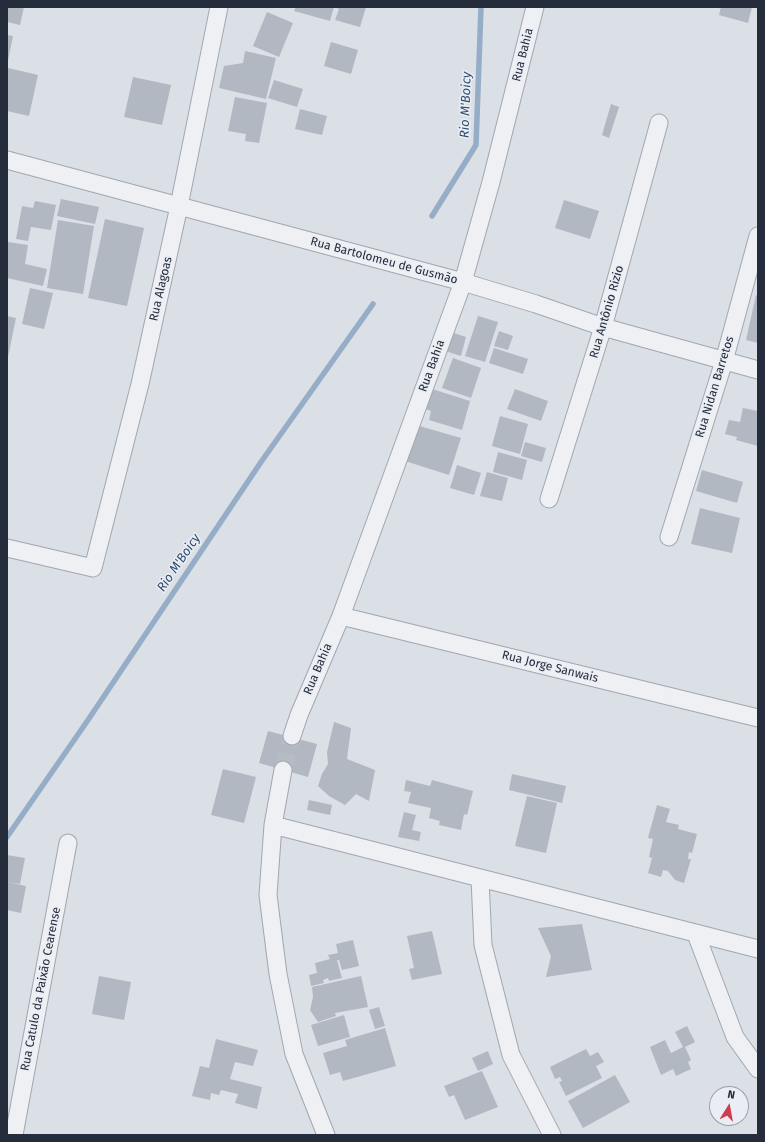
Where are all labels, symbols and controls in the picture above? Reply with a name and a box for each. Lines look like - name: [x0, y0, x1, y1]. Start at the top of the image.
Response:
- street label: Rua Bahia: [509, 27, 537, 83]
- water label: Rio M'Boicy: [457, 71, 475, 139]
- street label: Rua Bartolomeu de Gusmão: [309, 234, 459, 288]
- street label: Rua Alagoas: [147, 255, 175, 323]
- street label: Rua Antônio Rizio: [587, 264, 627, 360]
- street label: Rua Nidan Barretos: [693, 334, 737, 440]
- street label: Rua Bahia: [416, 338, 448, 394]
- water label: Rio M'Boicy: [154, 531, 204, 595]
- street label: Rua Bahia: [301, 641, 335, 697]
- street label: Rua Jorge Sanwais: [500, 648, 600, 686]
- street label: Rua Catulo da Paixão Cearense: [18, 906, 64, 1072]
- north arrow: [709, 1086, 749, 1126]
- text: N: [726, 1088, 736, 1102]

